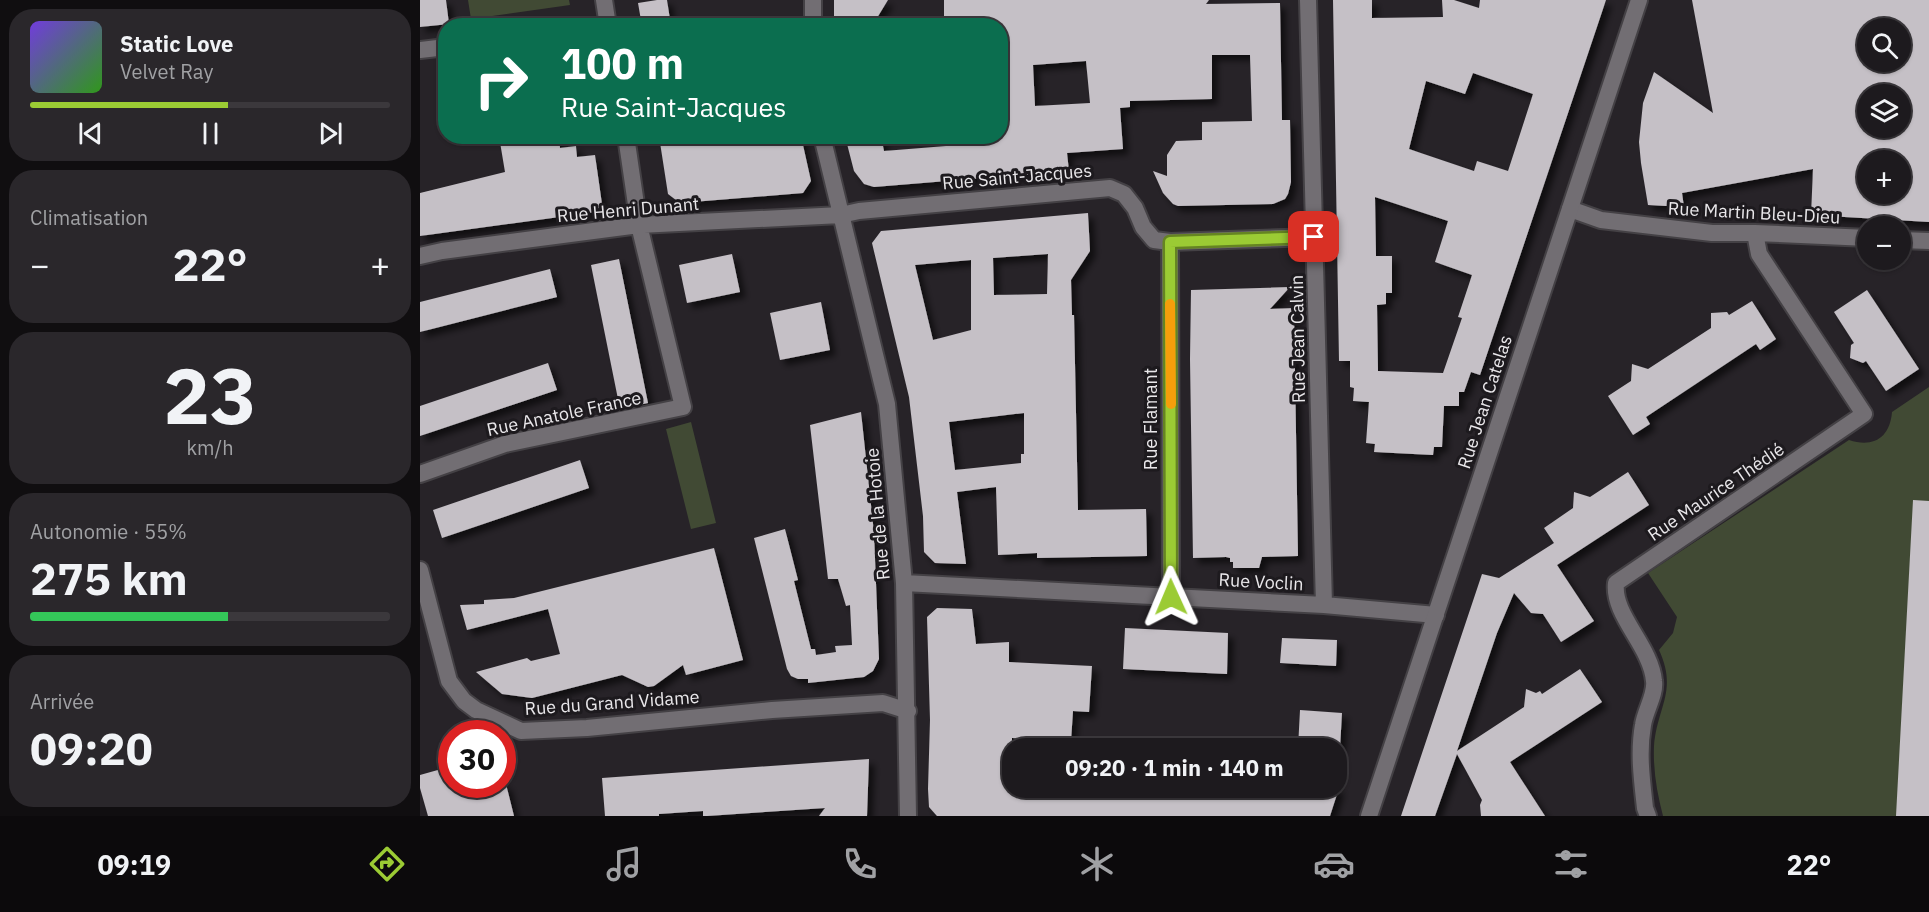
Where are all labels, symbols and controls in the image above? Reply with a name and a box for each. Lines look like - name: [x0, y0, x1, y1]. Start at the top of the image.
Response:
- map controls: [1857, 18, 1911, 270]
- button: search: [1857, 18, 1911, 72]
- text: Static Love: [120, 29, 233, 58]
- text: 100 m: [561, 36, 684, 91]
- icon: right: [462, 42, 540, 120]
- text: Velvet Ray: [120, 58, 213, 85]
- button: layers: [1857, 84, 1911, 138]
- text: Rue Saint-Jacques: [561, 89, 786, 124]
- icon: previous: [74, 117, 107, 150]
- icon: pause: [194, 117, 227, 150]
- icon: next: [314, 117, 347, 150]
- button: +: [1857, 150, 1911, 204]
- street label: Rue Saint-Jacques: [941, 158, 1093, 195]
- street label: Rue Henri Dunant: [556, 192, 700, 227]
- street label: Rue Martin Bleu-Dieu: [1667, 196, 1841, 229]
- text: Climatisation: [30, 204, 148, 231]
- pin: [1288, 211, 1339, 262]
- button: −: [1857, 216, 1911, 270]
- icon: arrive: [1297, 220, 1330, 253]
- text: 22°: [172, 235, 248, 293]
- text: −: [30, 243, 50, 286]
- text: +: [370, 243, 390, 286]
- street label: Rue Jean Calvin: [1285, 275, 1310, 403]
- street label: Rue Jean Catelas: [1452, 332, 1517, 472]
- text: 23: [163, 344, 257, 445]
- street label: Rue Flamant: [1139, 368, 1162, 470]
- street label: Rue Anatole France: [484, 386, 643, 441]
- text: km/h: [186, 434, 234, 461]
- street label: Rue Maurice Thédié: [1643, 437, 1788, 546]
- street label: Rue de la Hotoie: [860, 447, 895, 581]
- text: Autonomie · 55%: [30, 518, 187, 545]
- text: 275 km: [30, 549, 188, 607]
- position arrow: [1139, 565, 1203, 629]
- street label: Rue Voclin: [1218, 568, 1304, 595]
- street label: Rue du Grand Vidame: [524, 685, 700, 720]
- text: Arrivée: [30, 688, 94, 715]
- text: 09:20: [30, 719, 153, 777]
- speed limit sign: 30: [438, 720, 516, 798]
- text: 09:20 · 1 min · 140 m: [1065, 753, 1284, 782]
- icon: directions: [366, 843, 408, 885]
- icon: music: [603, 843, 645, 885]
- icon: phone: [839, 843, 881, 885]
- icon: climate: [1076, 843, 1118, 885]
- icon: car: [1313, 843, 1355, 885]
- icon: filters: [1550, 843, 1592, 885]
- text: 09:19: [97, 847, 171, 882]
- text: 22°: [1786, 847, 1832, 882]

